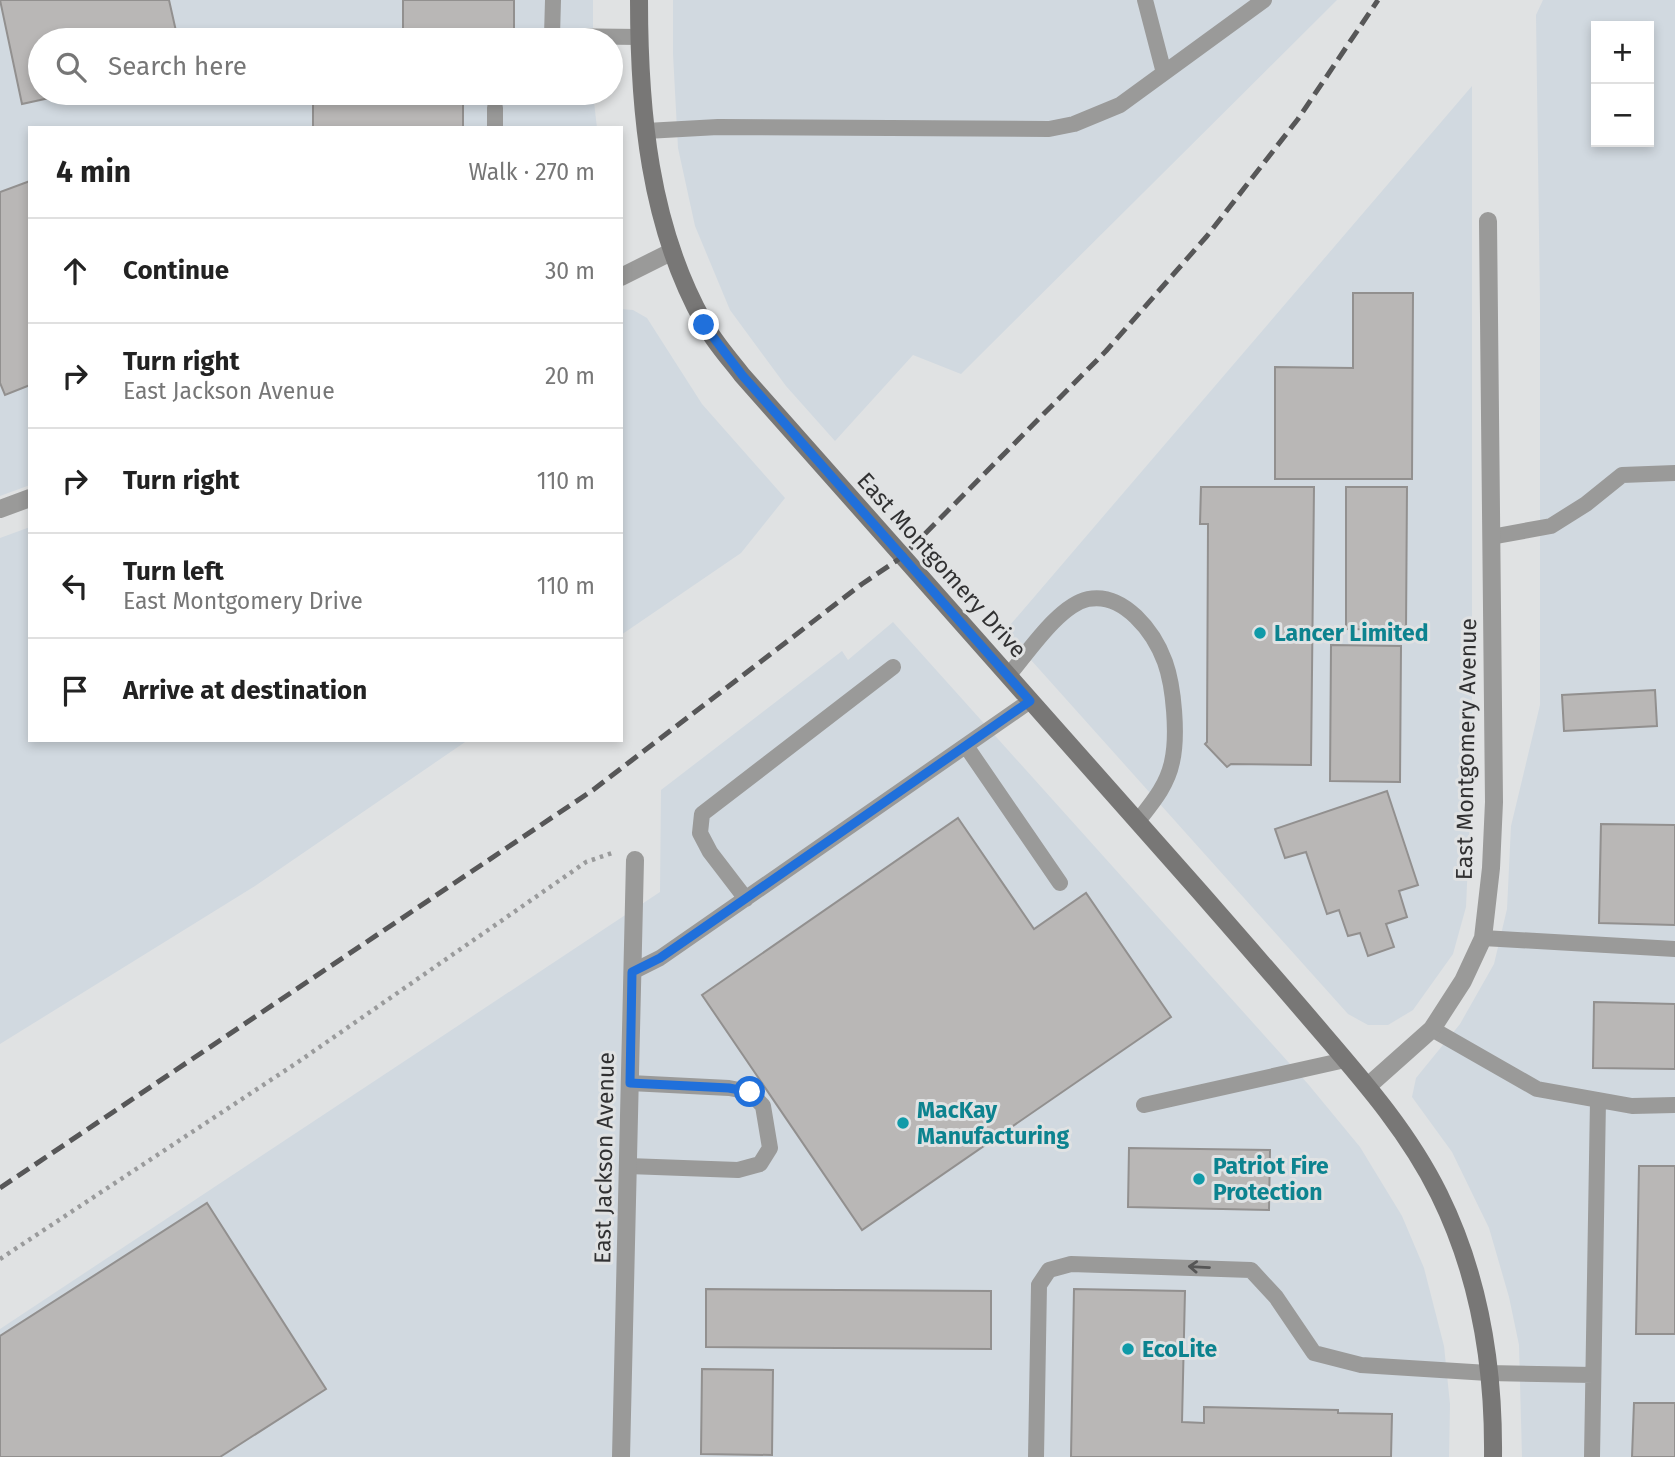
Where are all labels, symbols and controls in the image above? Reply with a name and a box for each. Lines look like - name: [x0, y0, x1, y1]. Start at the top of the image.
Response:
- map controls: [1591, 21, 1654, 147]
- button: +: [1591, 21, 1654, 84]
- search box: [28, 28, 623, 105]
- icon: search: [52, 48, 90, 86]
- text: Search here: [108, 51, 247, 82]
- button: −: [1591, 84, 1654, 147]
- text: 4 min: [56, 154, 131, 190]
- text: Walk · 270 m: [468, 158, 595, 186]
- icon: ahead: [56, 252, 94, 290]
- text: Continue: [123, 255, 229, 286]
- text: 30 m: [545, 257, 595, 285]
- route end: [688, 309, 719, 340]
- text: Turn right: [123, 346, 240, 377]
- icon: right: [56, 357, 94, 395]
- text: 20 m: [545, 362, 595, 390]
- text: East Jackson Avenue: [123, 377, 335, 405]
- icon: right: [56, 462, 94, 500]
- text: Turn right: [123, 465, 240, 496]
- text: 110 m: [537, 467, 595, 495]
- street label: East Montgomery Drive: [851, 467, 1033, 663]
- text: Turn left: [123, 556, 224, 587]
- icon: left: [56, 567, 94, 605]
- text: 110 m: [537, 572, 595, 600]
- text: East Montgomery Drive: [123, 587, 363, 615]
- street label: East Montgomery Avenue: [1450, 618, 1482, 880]
- place label: Lancer Limited: [1274, 619, 1429, 647]
- marker: Lancer Limited: [1252, 625, 1268, 641]
- icon: arrive: [56, 672, 94, 710]
- text: Arrive at destination: [123, 675, 367, 706]
- street label: East Jackson Avenue: [588, 1052, 620, 1264]
- route start: [734, 1076, 765, 1107]
- place label: MacKay Manufacturing: [917, 1096, 1069, 1150]
- marker: MacKay Manufacturing: [895, 1115, 911, 1131]
- place label: Patriot Fire Protection: [1213, 1152, 1329, 1206]
- marker: Patriot Fire Protection: [1191, 1171, 1207, 1187]
- one-way arrow: [1188, 1261, 1211, 1274]
- place label: EcoLite: [1142, 1335, 1217, 1363]
- marker: EcoLite: [1120, 1341, 1136, 1357]

